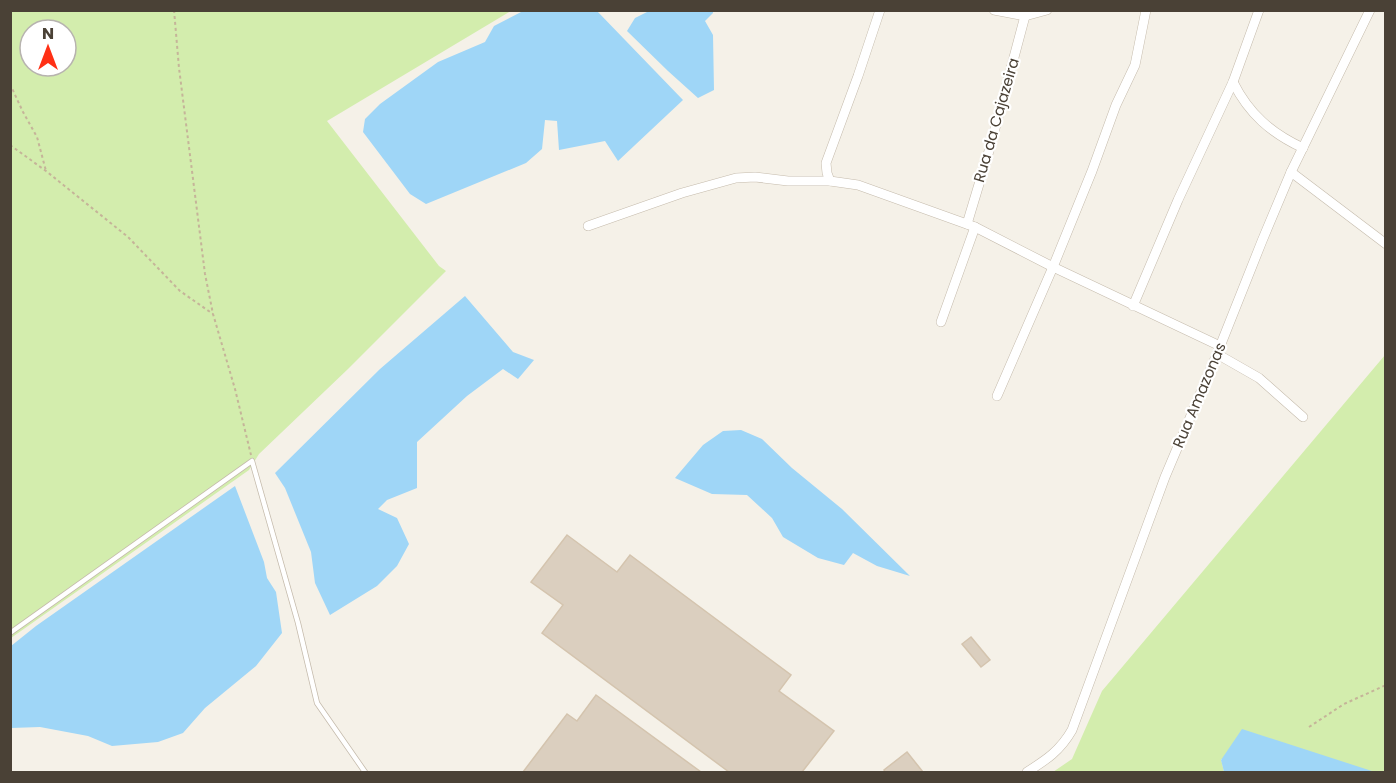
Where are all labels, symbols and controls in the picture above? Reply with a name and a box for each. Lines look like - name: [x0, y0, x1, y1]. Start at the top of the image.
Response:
- north arrow: [18, 18, 78, 78]
- text: N: [42, 22, 54, 45]
- street label: Rua da Cajazeira: [968, 55, 1024, 185]
- street label: Rua Amazonas: [1167, 339, 1231, 451]

